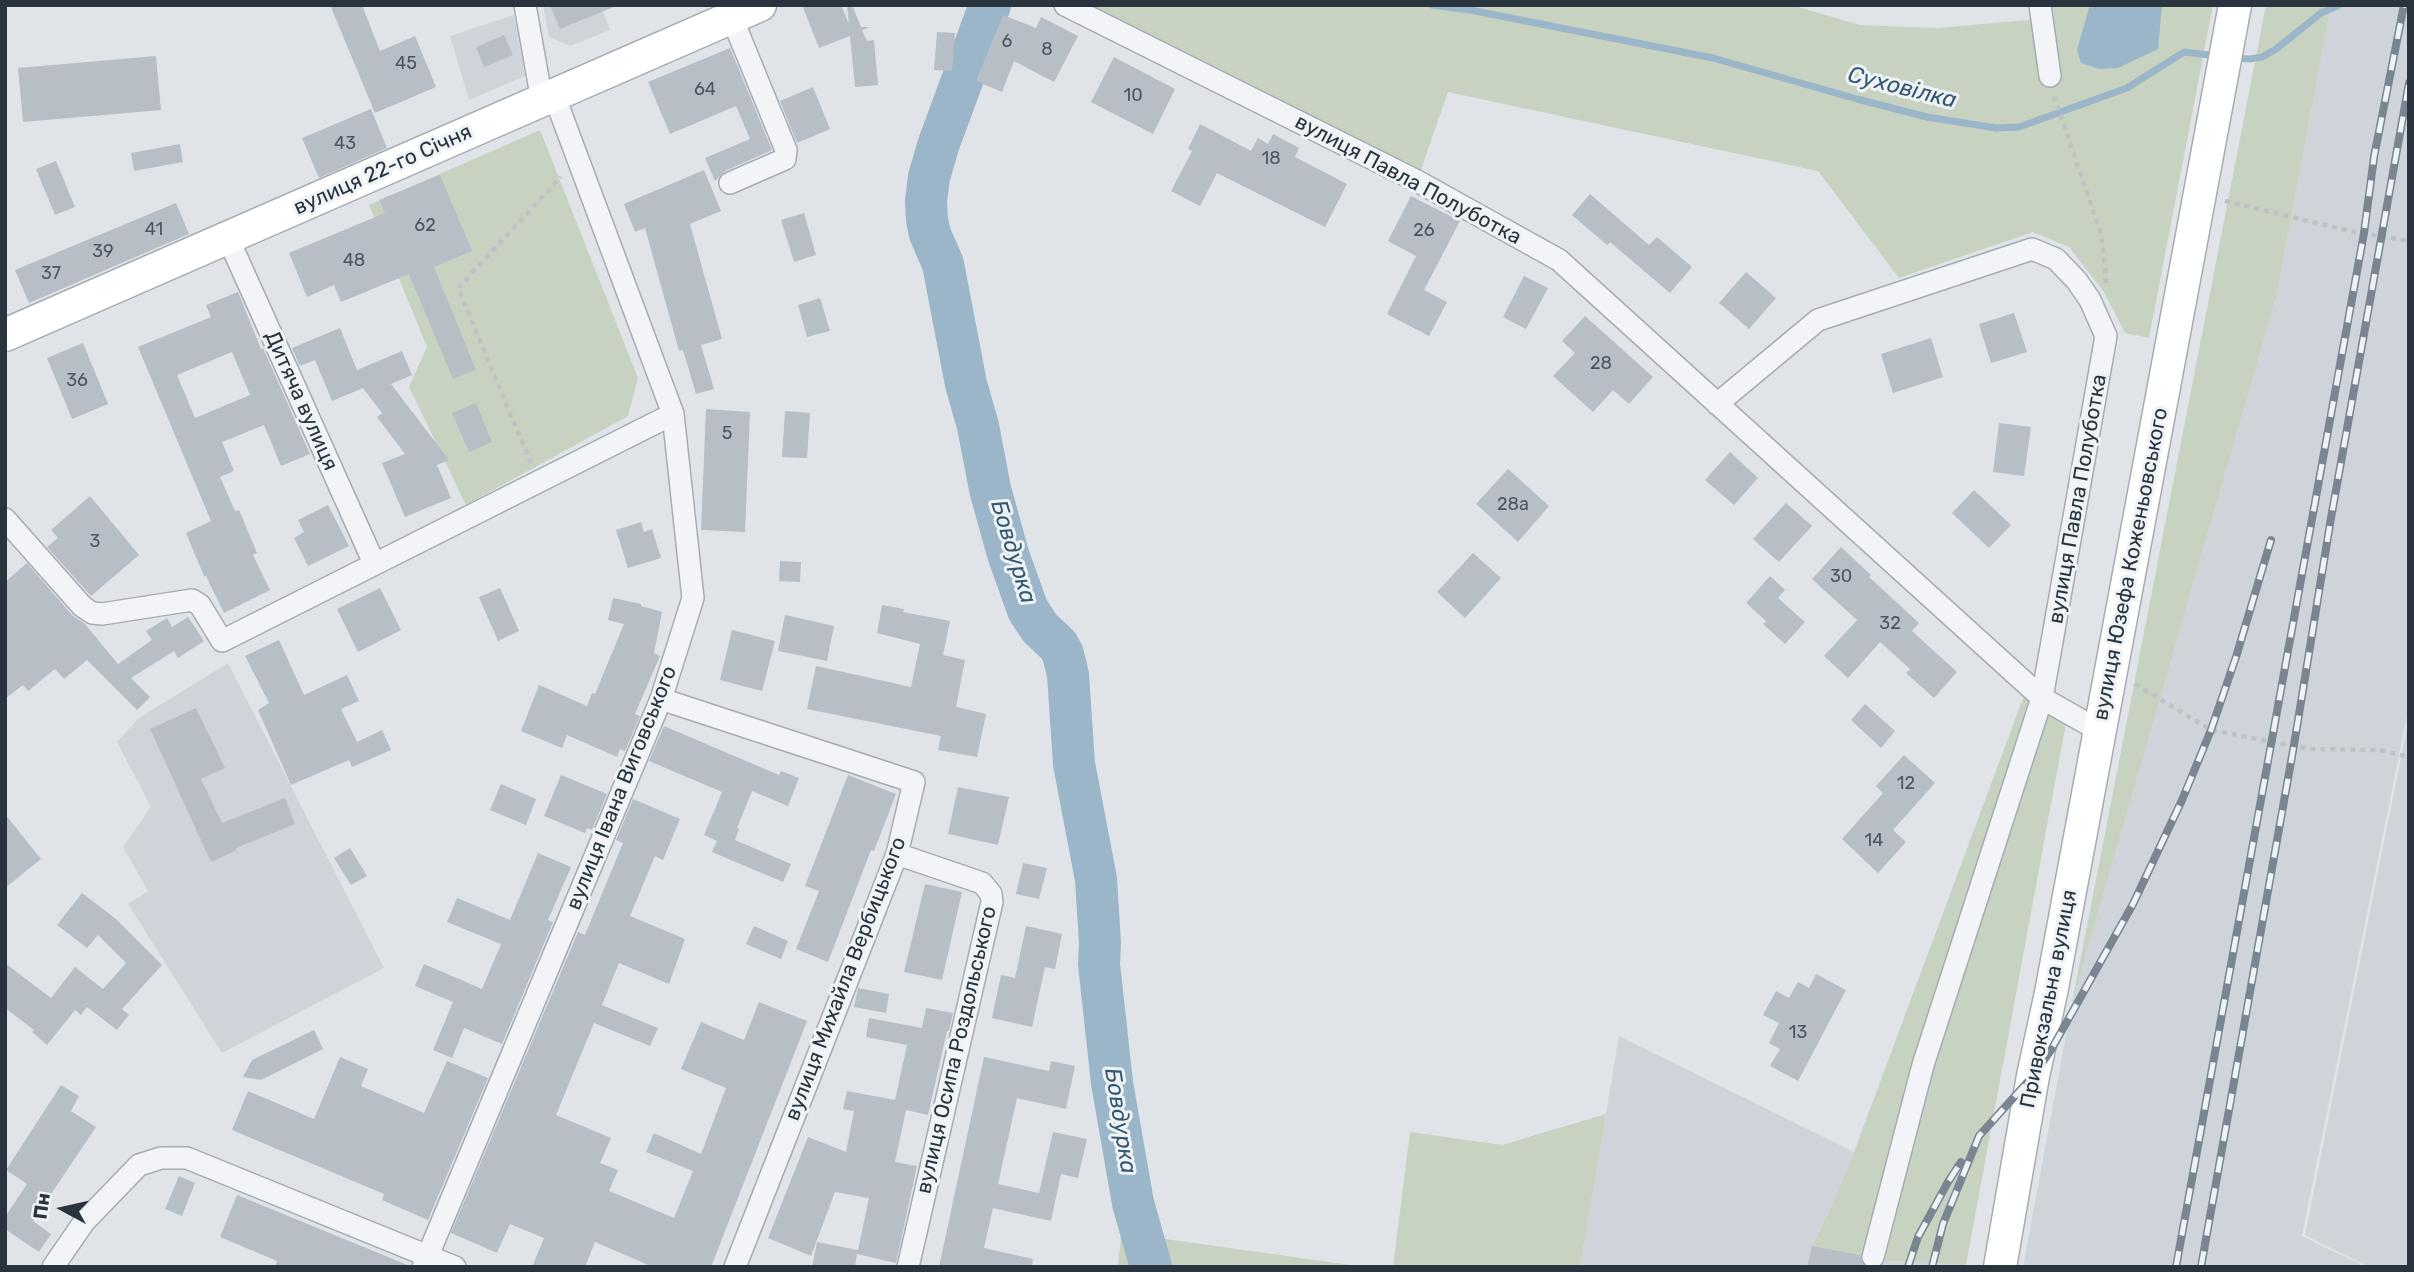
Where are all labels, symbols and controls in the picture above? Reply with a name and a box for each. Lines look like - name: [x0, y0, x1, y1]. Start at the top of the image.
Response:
- house number: 6: [1002, 31, 1012, 53]
- house number: 8: [1041, 39, 1053, 61]
- house number: 45: [395, 53, 417, 75]
- water label: Суховілка: [1845, 61, 1959, 115]
- house number: 64: [694, 79, 716, 101]
- house number: 10: [1123, 85, 1143, 107]
- street label: вулиця Павла Полуботка: [1290, 110, 1526, 250]
- street label: вулиця 22-го Січня: [290, 119, 476, 221]
- house number: 43: [334, 133, 356, 155]
- house number: 18: [1261, 148, 1281, 170]
- house number: 62: [414, 215, 436, 237]
- house number: 41: [145, 219, 163, 241]
- house number: 26: [1413, 220, 1435, 242]
- house number: 39: [92, 241, 114, 263]
- house number: 48: [343, 250, 365, 272]
- house number: 37: [41, 263, 61, 285]
- street label: Дитяча вулиця: [259, 327, 343, 475]
- house number: 28: [1590, 353, 1612, 375]
- house number: 36: [66, 370, 88, 392]
- street label: вулиця Павла Полуботка: [2044, 372, 2112, 626]
- street label: вулиця Юзефа Коженьовського: [2088, 406, 2174, 722]
- house number: 5: [722, 423, 732, 445]
- house number: 28а: [1497, 494, 1529, 516]
- water label: Бовдурка: [984, 497, 1042, 607]
- house number: 3: [90, 531, 100, 553]
- house number: 30: [1830, 566, 1852, 588]
- house number: 32: [1879, 613, 1901, 635]
- street label: вулиця Івана Виговського: [561, 662, 683, 914]
- house number: 12: [1897, 773, 1915, 795]
- house number: 14: [1865, 830, 1883, 852]
- street label: вулиця Михайла Вербицького: [780, 834, 912, 1124]
- street label: Привокзальна вулиця: [2015, 888, 2083, 1110]
- street label: вулиця Осипа Роздольського: [912, 904, 1002, 1196]
- house number: 13: [1789, 1022, 1807, 1044]
- water label: Бовдурка: [1098, 1066, 1142, 1176]
- north arrow: [28, 1174, 98, 1244]
- text: Пн: [28, 1191, 55, 1221]

